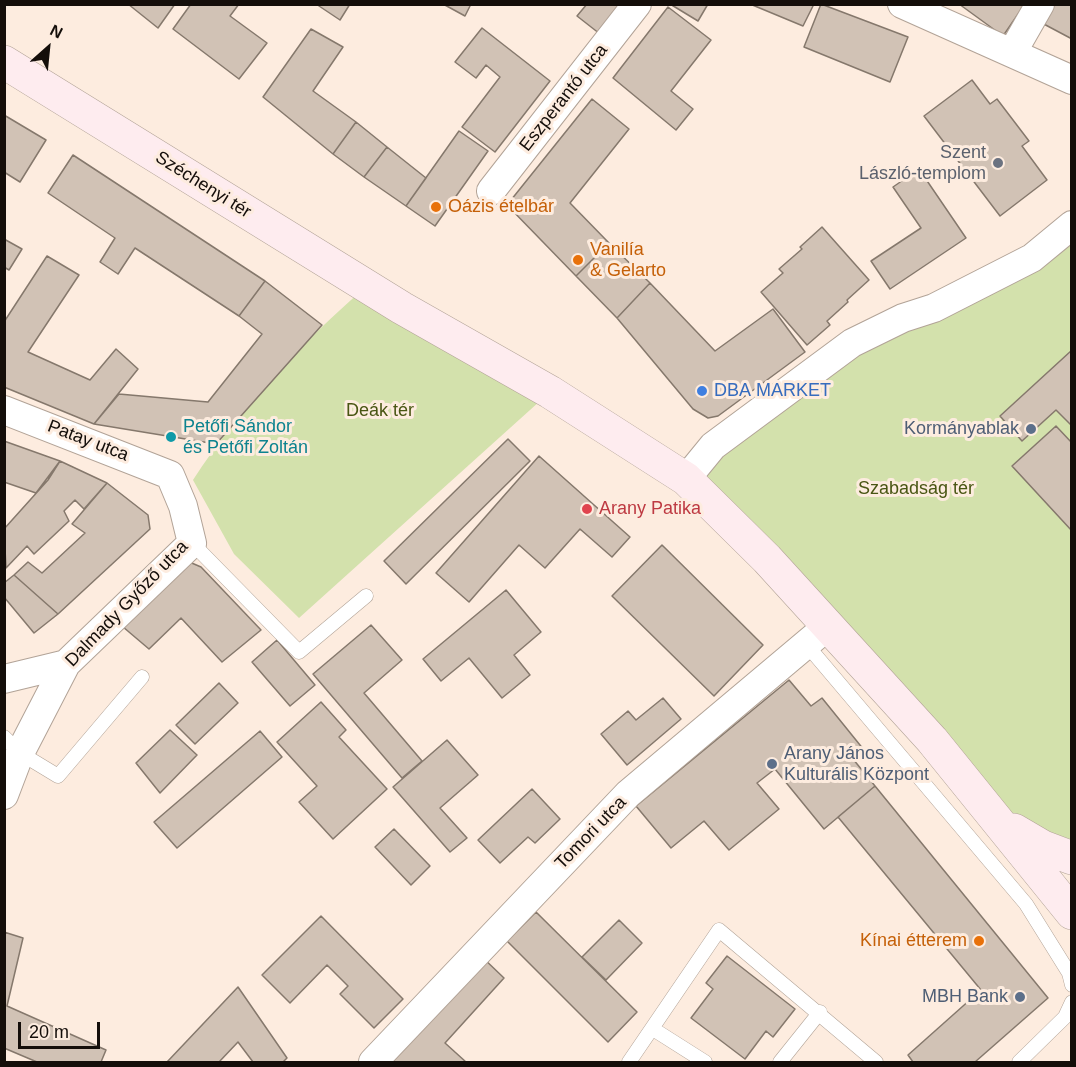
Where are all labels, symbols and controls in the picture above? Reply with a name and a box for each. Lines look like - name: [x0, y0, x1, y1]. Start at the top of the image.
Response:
- north arrow: [18, 18, 78, 78]
- text: N: [47, 21, 65, 42]
- street label: Eszperantó utca: [515, 40, 613, 156]
- place label: Szent László-templom: [859, 142, 986, 184]
- street label: Széchenyi tér: [151, 147, 255, 223]
- marker: Szent László-templom: [991, 156, 1005, 170]
- place label: Oázis ételbár: [448, 196, 554, 218]
- marker: Oázis ételbár: [429, 200, 443, 214]
- place label: Vanilía & Gelarto: [590, 239, 666, 282]
- marker: Vanilía & Gelarto: [571, 253, 585, 267]
- place label: DBA MARKET: [714, 380, 831, 402]
- marker: DBA MARKET: [695, 384, 709, 398]
- park label: Deák tér: [346, 400, 414, 422]
- street label: Patay utca: [44, 416, 132, 466]
- place label: Petőfi Sándor és Petőfi Zoltán: [183, 416, 308, 458]
- place label: Kormányablak: [904, 418, 1019, 440]
- marker: Kormányablak: [1024, 422, 1038, 436]
- marker: Petőfi Sándor és Petőfi Zoltán: [164, 430, 178, 444]
- park label: Szabadság tér: [858, 478, 974, 500]
- place label: Arany Patika: [599, 498, 701, 520]
- marker: Arany Patika: [580, 502, 594, 516]
- street label: Dalmady Győző utca: [61, 536, 193, 672]
- place label: Arany János Kulturális Központ: [784, 743, 929, 786]
- marker: Arany János Kulturális Központ: [765, 757, 779, 771]
- street label: Tomori utca: [551, 792, 631, 874]
- place label: Kínai étterem: [860, 930, 967, 952]
- marker: Kínai étterem: [972, 934, 986, 948]
- place label: MBH Bank: [922, 986, 1008, 1008]
- marker: MBH Bank: [1013, 990, 1027, 1004]
- scale bar: [21, 1010, 104, 1048]
- text: 20 m: [29, 1022, 69, 1042]

